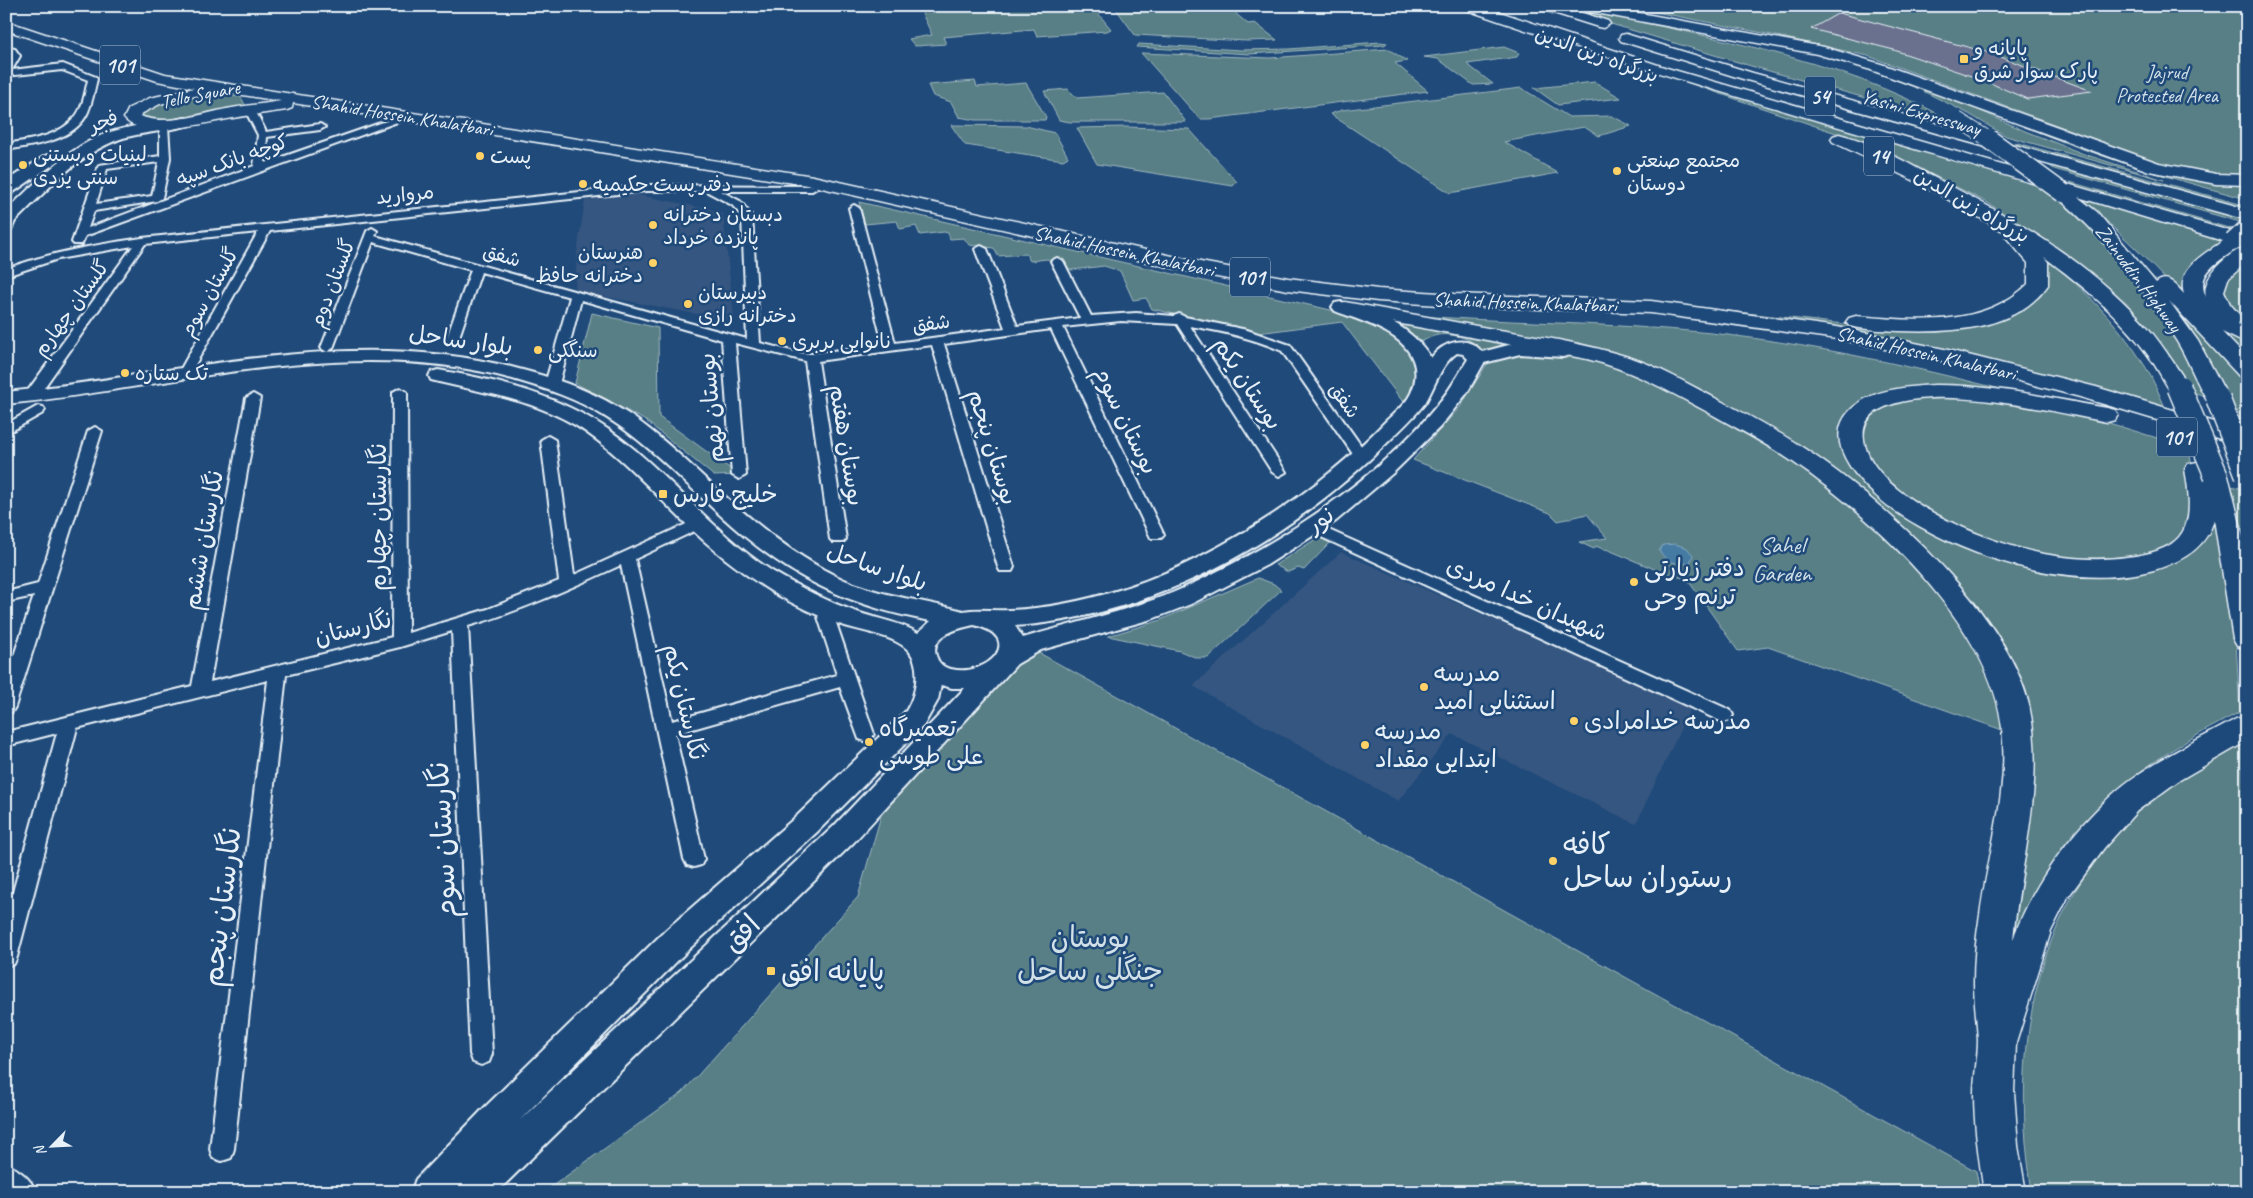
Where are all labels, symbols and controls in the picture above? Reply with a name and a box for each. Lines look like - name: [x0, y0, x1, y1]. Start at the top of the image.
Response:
- street label: بزرگراه زین الدین: [1532, 21, 1662, 88]
- place label: پایانه و پارک‌ سوار شرق: [1972, 36, 2098, 84]
- road number: 101: [100, 46, 140, 84]
- marker: پایانه و پارک‌ سوار شرق: [1958, 53, 1970, 65]
- park label: Jajrud Protected Area: [2116, 60, 2220, 108]
- street label: Tello Square: [159, 74, 243, 114]
- road number: 54: [1805, 76, 1835, 116]
- street label: Yasini Expressway: [1858, 84, 1986, 142]
- street label: Shahid Hossein Khalatbari: [309, 89, 497, 143]
- street label: فجر: [83, 104, 122, 139]
- street label: کوچه بانک سپه: [173, 129, 292, 192]
- road number: 14: [1864, 136, 1894, 176]
- place label: لبنیات و بستنی سنتی یزدی: [33, 142, 147, 190]
- place label: پست: [490, 144, 531, 169]
- place label: مجتمع صنعتی دوستان: [1627, 148, 1740, 196]
- marker: پست: [474, 150, 486, 162]
- marker: لبنیات و بستنی سنتی یزدی: [17, 159, 29, 171]
- street label: بزرگراه زین الدین: [1909, 162, 2034, 249]
- marker: مجتمع صنعتی دوستان: [1611, 165, 1623, 177]
- place label: دفتر پست حکیمیه: [593, 172, 731, 197]
- marker: دفتر پست حکیمیه: [577, 178, 589, 190]
- street label: مروارید: [375, 179, 435, 210]
- place label: دبستان دخترانه پانزده خرداد: [663, 202, 783, 250]
- marker: دبستان دخترانه پانزده خرداد: [647, 219, 659, 231]
- street label: Zainuddin Highway: [2090, 219, 2188, 338]
- street label: Shahid Hossein Khalatbari: [1031, 220, 1219, 283]
- street label: گلستان دوم: [304, 235, 364, 332]
- street label: شفق: [480, 238, 524, 273]
- place label: هنرستان دخترانه حافظ: [536, 240, 643, 288]
- street label: گلستان سوم: [175, 243, 247, 343]
- street label: گلستان چهارم: [28, 255, 117, 363]
- marker: هنرستان دخترانه حافظ: [647, 257, 659, 269]
- road number: 101: [1230, 258, 1270, 296]
- place label: دبیرستان دخترانه رازی: [698, 280, 797, 328]
- street label: Shahid Hossein Khalatbari: [1433, 287, 1619, 318]
- marker: دبیرستان دخترانه رازی: [682, 298, 694, 310]
- street label: شفق: [910, 308, 952, 339]
- street label: بلوار ساحل: [407, 318, 515, 362]
- street label: Shahid Hossein Khalatbari: [1834, 321, 2020, 387]
- place label: نانوایی بربری: [792, 329, 892, 354]
- street label: بوستان یکم: [1204, 331, 1289, 437]
- marker: نانوایی بربری: [776, 335, 788, 347]
- place label: سنگکی: [548, 338, 598, 363]
- marker: سنگکی: [532, 344, 544, 356]
- street label: بوستان نهم: [691, 351, 734, 464]
- place label: تک ستاره: [135, 361, 208, 386]
- street label: بوستان سوم: [1084, 361, 1165, 480]
- marker: تک ستاره: [119, 367, 131, 379]
- street label: شفق: [1323, 378, 1366, 423]
- street label: بوستان هفتم: [820, 382, 871, 508]
- street label: بوستان پنجم: [958, 385, 1025, 509]
- road number: 101: [2157, 418, 2197, 457]
- street label: نگارستان چهارم: [363, 443, 396, 591]
- street label: نگارستان ششم: [176, 468, 233, 613]
- place label: خلیج فارس: [673, 479, 778, 510]
- marker: خلیج فارس: [657, 488, 669, 500]
- street label: نور: [1299, 500, 1340, 541]
- park label: Sahel Garden: [1753, 530, 1813, 588]
- street label: بلوار ساحل: [823, 536, 931, 598]
- street label: شهیدان خدا مردی: [1442, 550, 1612, 648]
- place label: دفتر زیارتی ترنم وحی: [1644, 553, 1745, 614]
- marker: دفتر زیارتی ترنم وحی: [1628, 576, 1640, 588]
- street label: نگارستان: [311, 604, 395, 652]
- street label: نگارستان یکم: [654, 641, 713, 764]
- place label: مدرسه استثنایی امید: [1434, 658, 1556, 716]
- marker: مدرسه استثنایی امید: [1418, 681, 1430, 693]
- place label: مدرسه خدامرادی: [1584, 706, 1751, 736]
- place label: تعمیرگاه علی طوسی: [879, 713, 983, 771]
- marker: مدرسه خدامرادی: [1568, 715, 1580, 727]
- place label: مدرسه ابتدایی مقداد: [1375, 716, 1497, 774]
- marker: تعمیرگاه علی طوسی: [863, 736, 875, 748]
- marker: مدرسه ابتدایی مقداد: [1359, 739, 1371, 751]
- street label: نگارستان سوم: [420, 760, 468, 919]
- street label: نگارستان پنجم: [193, 825, 253, 989]
- place label: کافه رستوران ساحل: [1563, 826, 1733, 896]
- marker: کافه رستوران ساحل: [1547, 855, 1559, 867]
- street label: افق: [714, 906, 768, 960]
- park label: بوستان جنگلی ساحل: [1017, 919, 1163, 989]
- place label: پایانه افق: [781, 953, 885, 990]
- marker: پایانه افق: [765, 965, 777, 977]
- north arrow: [28, 1120, 78, 1170]
- text: N: [30, 1142, 50, 1159]

